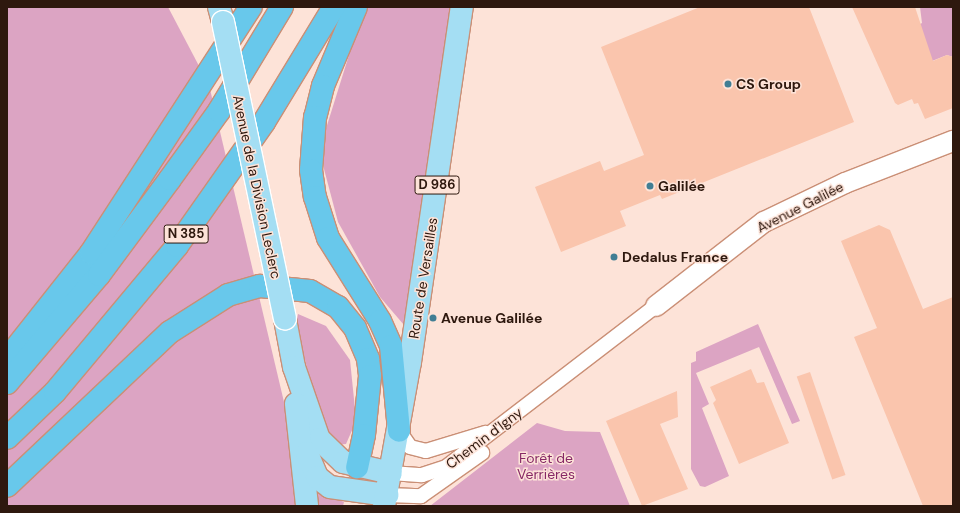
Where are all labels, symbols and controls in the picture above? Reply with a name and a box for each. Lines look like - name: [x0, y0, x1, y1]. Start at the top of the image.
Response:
- place label: CS Group: [736, 76, 801, 92]
- marker: CS Group: [723, 79, 733, 89]
- street label: Avenue de la Division Leclerc: [229, 94, 285, 280]
- road number: D 986: [414, 174, 460, 196]
- place label: Galilée: [658, 178, 705, 194]
- street label: Avenue Galilée: [754, 178, 846, 236]
- marker: Galilée: [645, 181, 655, 191]
- street label: Route de Versailles: [405, 216, 441, 340]
- road number: N 385: [163, 223, 209, 245]
- place label: Dedalus France: [622, 249, 728, 265]
- marker: Dedalus France: [609, 252, 619, 262]
- place label: Avenue Galilée: [441, 310, 542, 326]
- marker: Avenue Galilée: [428, 313, 438, 323]
- street label: Chemin d'Igny: [442, 404, 526, 472]
- park label: Forêt de Verrières: [517, 450, 575, 482]

